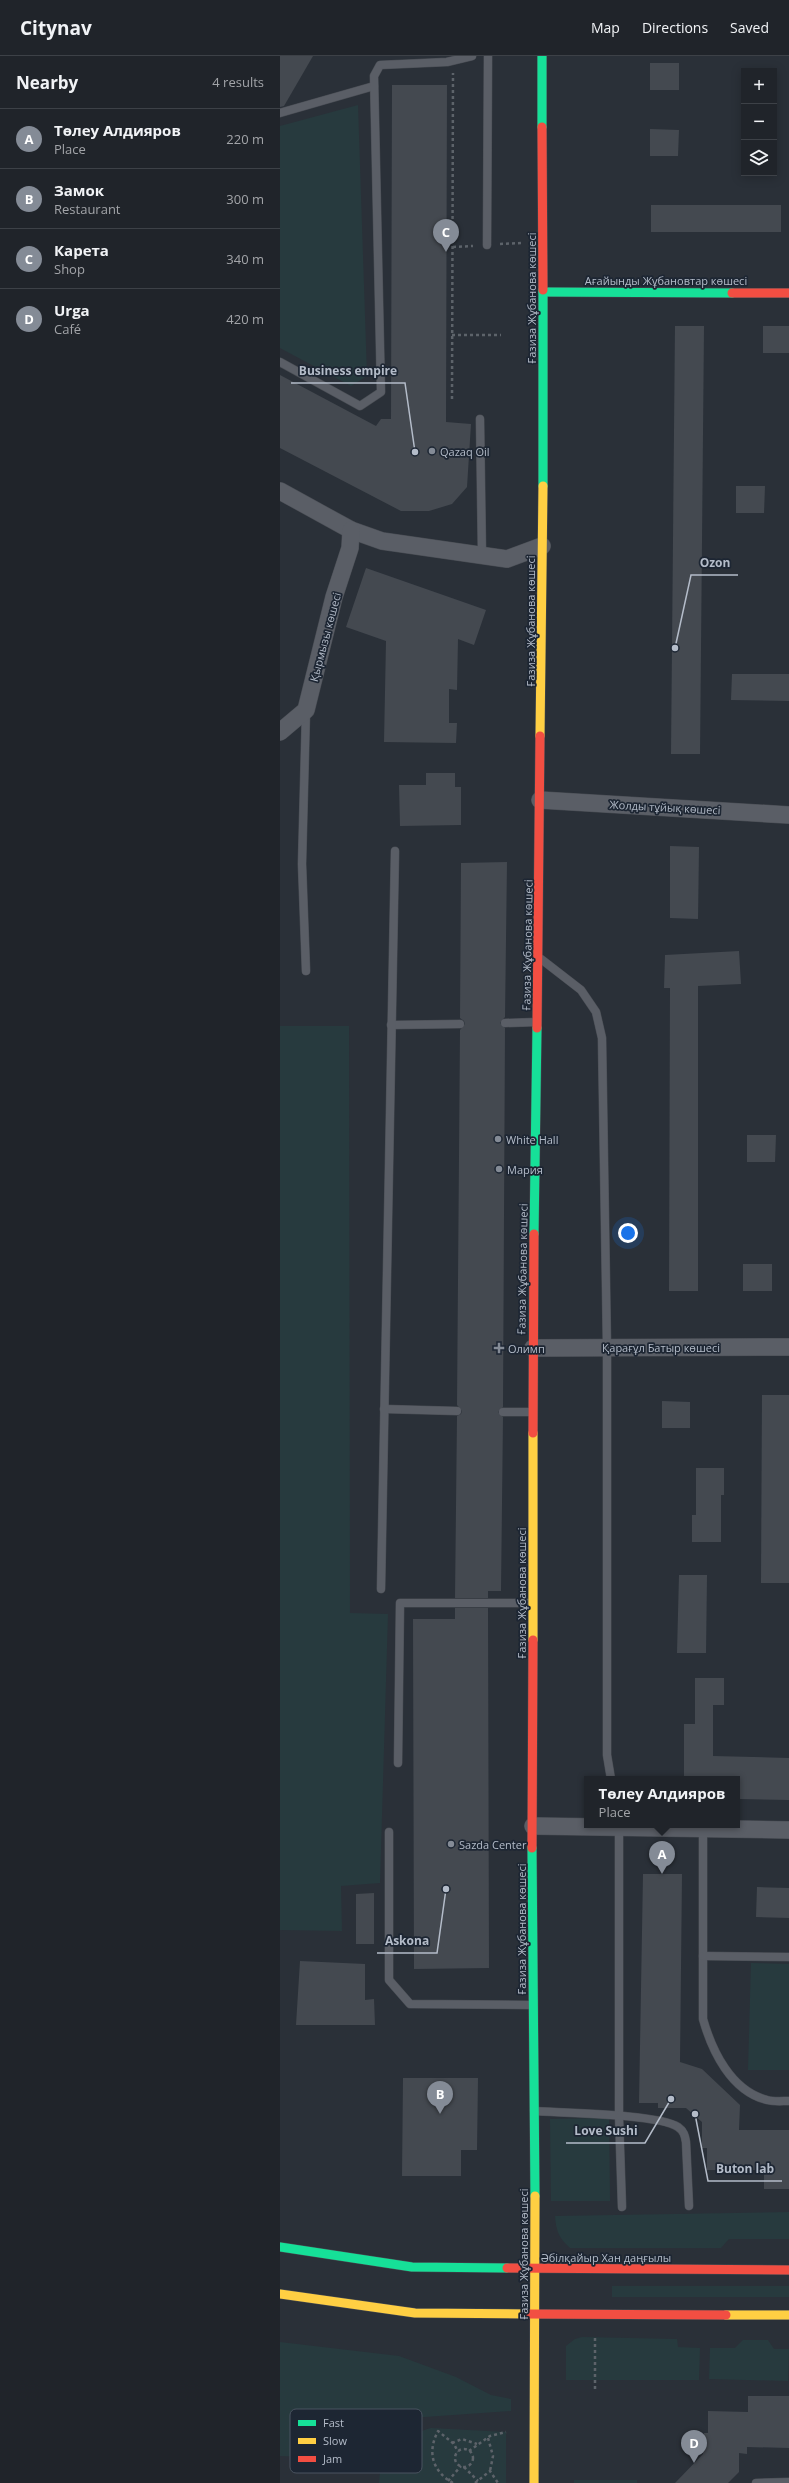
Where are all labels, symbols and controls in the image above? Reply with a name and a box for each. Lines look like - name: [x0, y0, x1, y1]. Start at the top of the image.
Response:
- text: Citynav: [20, 15, 92, 41]
- text: Map: [591, 18, 620, 37]
- text: Directions: [642, 18, 708, 37]
- text: Saved: [730, 18, 769, 37]
- map controls: [741, 68, 777, 176]
- button: +: [741, 68, 777, 104]
- text: Nearby: [16, 71, 78, 94]
- text: 4 results: [212, 73, 264, 91]
- button: −: [741, 104, 777, 140]
- text: Төлеу Алдияров: [54, 120, 181, 140]
- text: A: [25, 130, 33, 148]
- text: 220 m: [226, 130, 264, 148]
- text: Place: [54, 140, 86, 158]
- button: layers: [741, 140, 777, 176]
- text: Замок: [54, 180, 104, 200]
- text: B: [25, 190, 33, 208]
- text: 300 m: [226, 190, 264, 208]
- text: Restaurant: [54, 200, 121, 218]
- pin: C: [433, 219, 459, 252]
- street label: Ғазиза Жұбанова көшесі: [524, 232, 539, 364]
- text: Карета: [54, 240, 109, 260]
- text: C: [25, 250, 33, 268]
- text: 340 m: [226, 250, 264, 268]
- text: Shop: [54, 260, 85, 278]
- street label: Ағайынды Жұбановтар көшесі: [585, 273, 747, 288]
- text: Urga: [54, 300, 90, 320]
- text: D: [24, 310, 34, 328]
- text: 420 m: [226, 310, 264, 328]
- text: Café: [54, 320, 81, 338]
- callout: Business empire: [291, 359, 405, 383]
- text: Business empire: [299, 362, 397, 379]
- place label: Qazaq Oil: [440, 444, 490, 459]
- marker: Qazaq Oil: [427, 446, 437, 456]
- callout: Ozon: [691, 551, 738, 575]
- text: Ozon: [700, 554, 730, 571]
- street label: Ғазиза Жұбанова көшесі: [523, 555, 538, 687]
- street label: Қырмызы көшесі: [306, 591, 344, 683]
- street label: Жолды тұйық көшесі: [609, 797, 721, 817]
- street label: Ғазиза Жұбанова көшесі: [518, 879, 536, 1011]
- place label: White Hall: [506, 1132, 558, 1147]
- marker: White Hall: [493, 1134, 503, 1144]
- place label: Мария: [507, 1162, 543, 1177]
- marker: Мария: [494, 1164, 504, 1174]
- street label: Ғазиза Жұбанова көшесі: [513, 1203, 531, 1335]
- your location: [618, 1223, 638, 1243]
- street label: Қарағұл Батыр көшесі: [602, 1340, 720, 1355]
- place label: Олимп: [508, 1341, 545, 1356]
- marker: Олимп: [493, 1342, 505, 1354]
- street label: Ғазиза Жұбанова көшесі: [514, 1527, 529, 1659]
- popup: [584, 1776, 740, 1828]
- text: Төлеу Алдияров: [599, 1783, 725, 1803]
- text: Place: [599, 1803, 630, 1821]
- place label: Sazda Center: [459, 1837, 527, 1852]
- marker: Sazda Center: [446, 1839, 456, 1849]
- pin: A: [649, 1841, 675, 1874]
- street label: Ғазиза Жұбанова көшесі: [514, 1863, 529, 1995]
- callout: Askona: [377, 1929, 437, 1953]
- text: Askona: [385, 1932, 429, 1949]
- pin: B: [427, 2081, 453, 2114]
- callout: Love Sushi: [566, 2119, 645, 2143]
- text: Love Sushi: [574, 2122, 638, 2139]
- callout: Buton lab: [708, 2157, 782, 2181]
- text: Buton lab: [716, 2160, 774, 2177]
- street label: Ғазиза Жұбанова көшесі: [516, 2188, 531, 2320]
- street label: Әбілқайыр Хан даңғылы: [541, 2250, 671, 2265]
- legend: [290, 2409, 422, 2473]
- text: Fast: [323, 2415, 344, 2430]
- pin: D: [681, 2430, 707, 2463]
- text: Slow: [323, 2433, 347, 2448]
- text: Jam: [322, 2451, 342, 2466]

